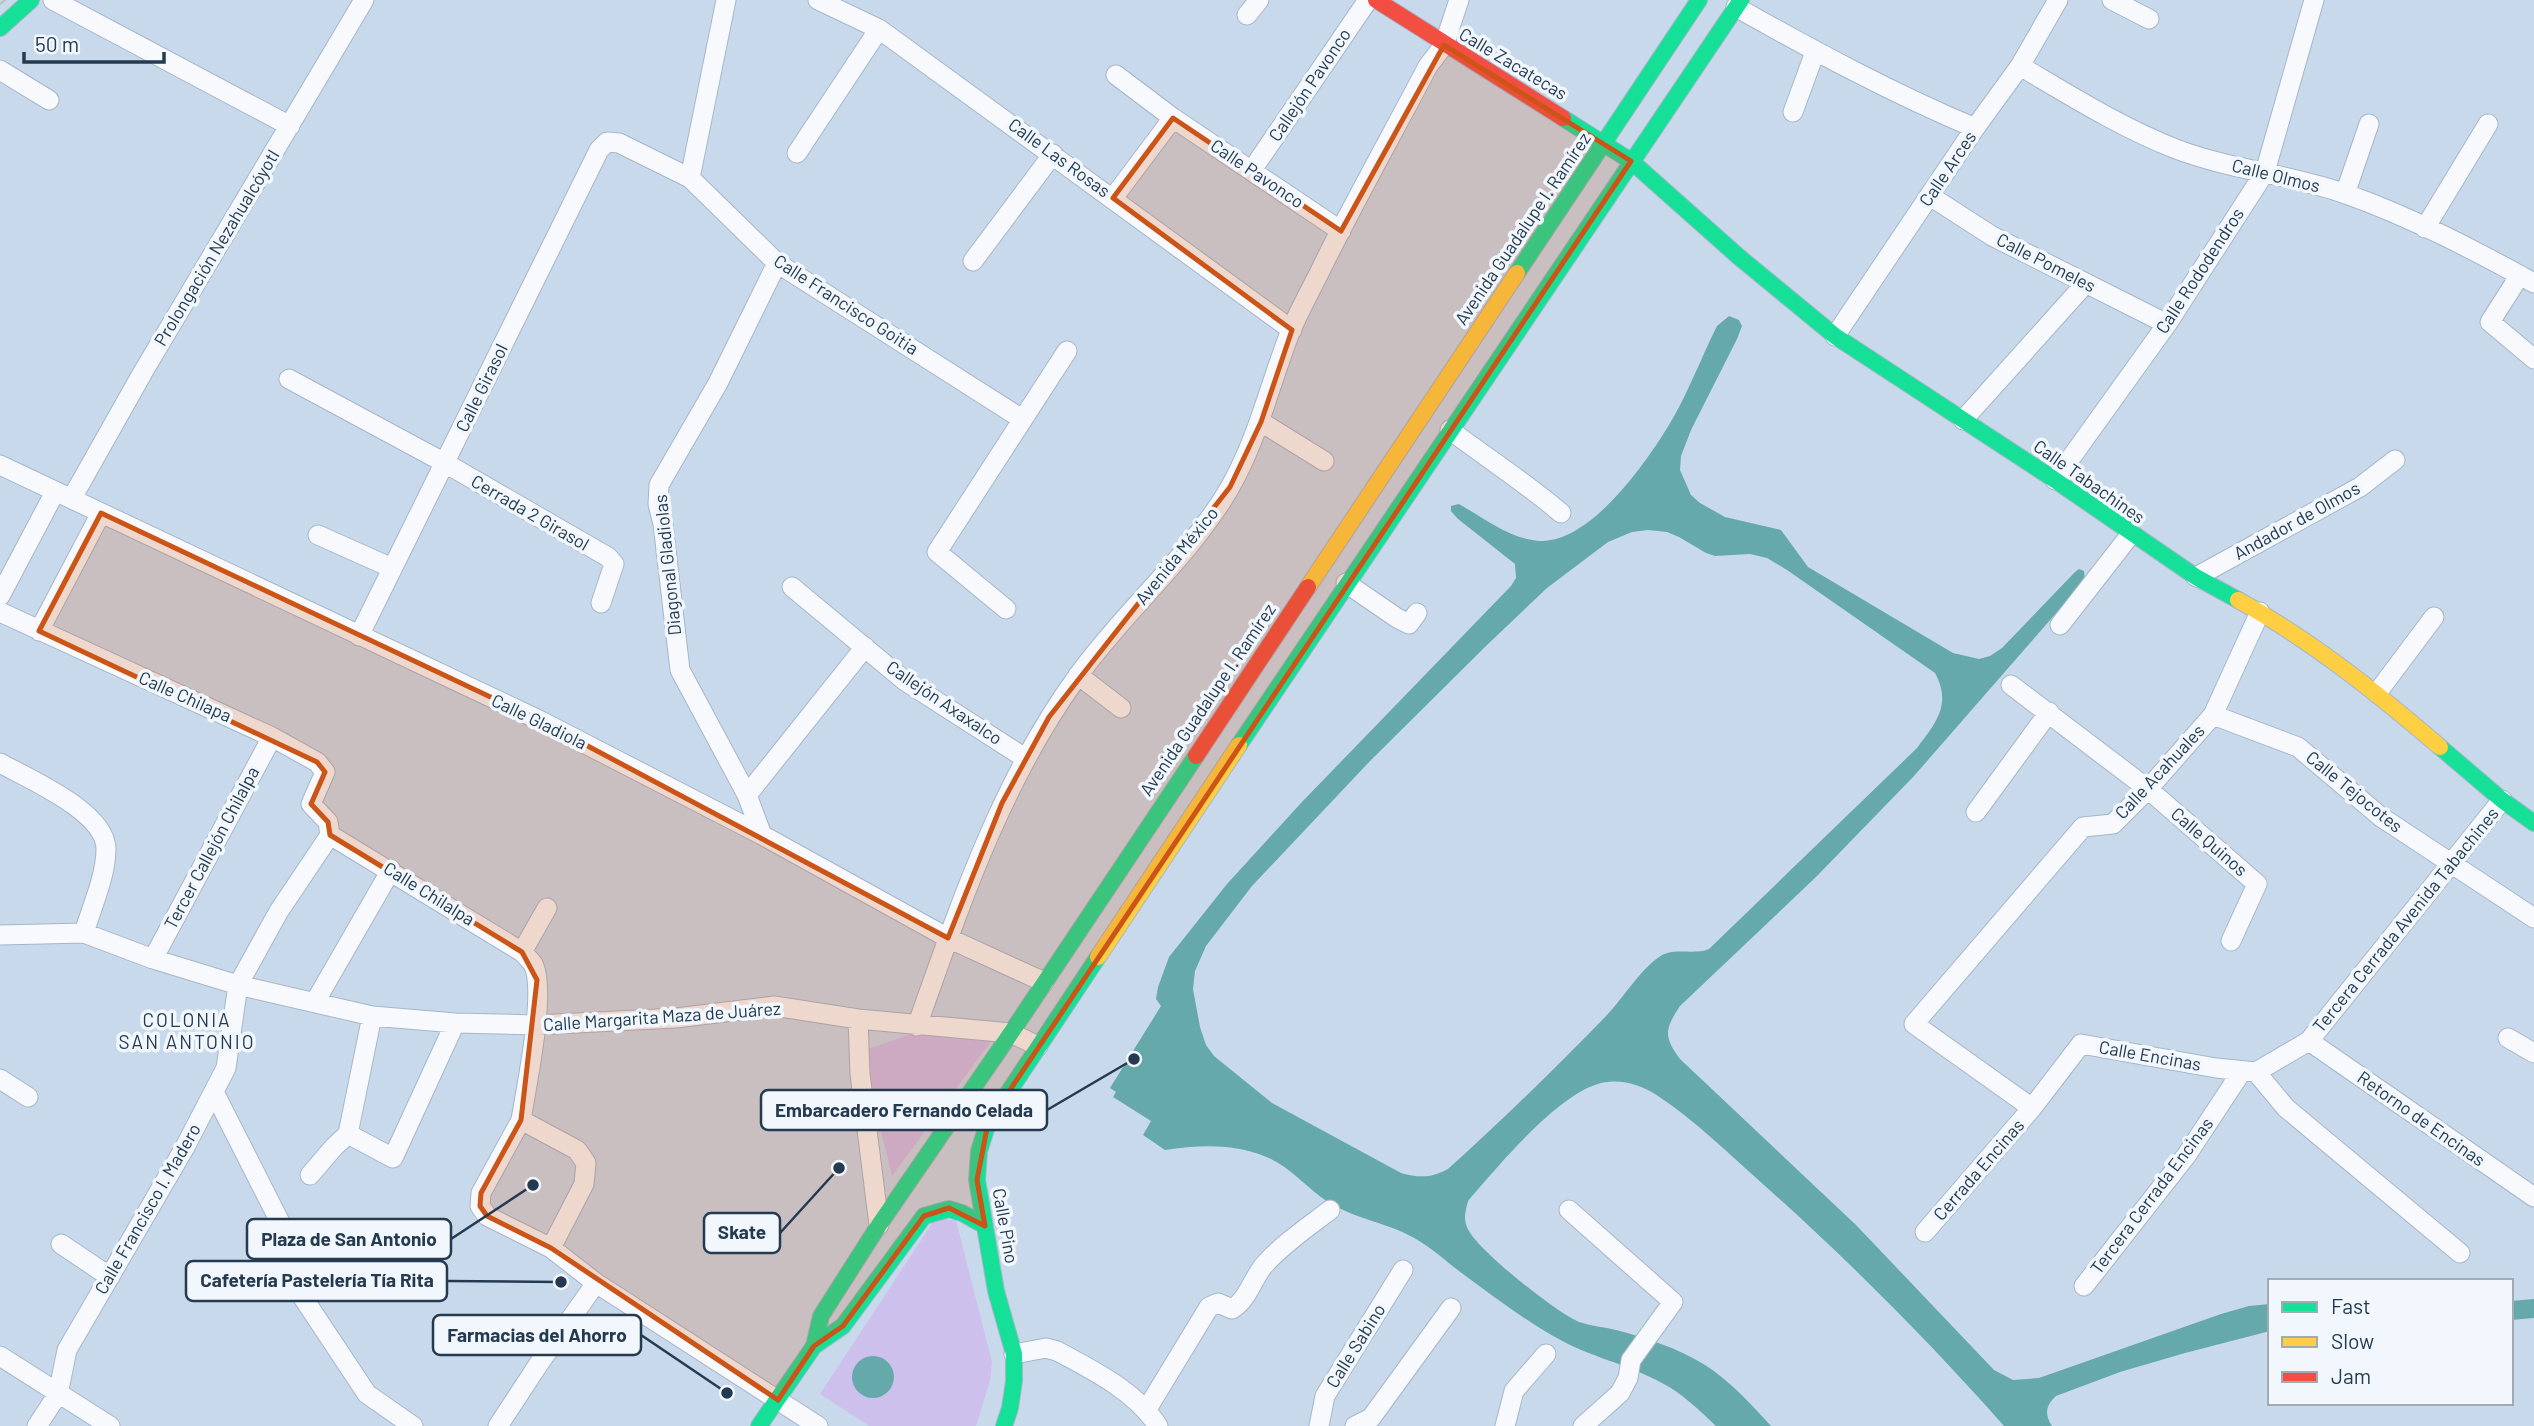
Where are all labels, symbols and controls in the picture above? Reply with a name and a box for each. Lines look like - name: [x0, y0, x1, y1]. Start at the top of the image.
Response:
- scale bar: [24, 21, 164, 65]
- street label: Calle Zacatecas: [1456, 22, 1572, 104]
- street label: Callejón Pavonco: [1263, 24, 1355, 145]
- text: 50 m: [35, 31, 79, 56]
- street label: Calle Las Rosas: [1004, 113, 1115, 201]
- street label: Calle Arces: [1914, 127, 1980, 210]
- street label: Avenida Guadalupe I. Ramírez: [1450, 128, 1595, 329]
- street label: Calle Pavonco: [1207, 134, 1308, 212]
- street label: Prolongación Nezahualcóyotl: [149, 145, 284, 350]
- street label: Calle Olmos: [2230, 153, 2323, 197]
- street label: Calle Rododendros: [2150, 203, 2248, 338]
- street label: Calle Pomeles: [1993, 228, 2100, 296]
- street label: Calle Francisco Goitia: [770, 249, 923, 359]
- street label: Calle Girasol: [450, 340, 512, 435]
- street label: Calle Tabachines: [2030, 435, 2150, 528]
- street label: Cerrada 2 Girasol: [468, 469, 593, 555]
- street label: Andador de Olmos: [2230, 476, 2363, 564]
- street label: Diagonal Gladiolas: [649, 494, 685, 637]
- street label: Avenida México: [1130, 502, 1222, 609]
- street label: Avenida Guadalupe I. Ramírez: [1135, 599, 1280, 800]
- street label: Callejón Axaxalco: [882, 655, 1007, 749]
- street label: Calle Chilapa: [136, 666, 235, 726]
- street label: Calle Gladiola: [488, 689, 591, 754]
- street label: Calle Acahuales: [2110, 719, 2209, 823]
- street label: Calle Tejocotes: [2302, 746, 2407, 837]
- street label: Tercer Callejón Chilalpa: [159, 762, 263, 933]
- street label: Calle Quinos: [2167, 802, 2252, 880]
- street label: Tercera Cerrada Avenida Tabachines: [2308, 802, 2503, 1036]
- street label: Calle Chilalpa: [380, 856, 479, 930]
- street label: Calle Margarita Maza de Juárez: [542, 997, 782, 1035]
- district label: COLONIA SAN ANTONIO: [119, 1008, 255, 1053]
- street label: Calle Encinas: [2097, 1035, 2203, 1075]
- street label: Retorno de Encinas: [2353, 1066, 2490, 1171]
- callout: Embarcadero Fernando Celada: [761, 1090, 1047, 1130]
- text: Embarcadero Fernando Celada: [775, 1098, 1033, 1121]
- street label: Tercera Cerrada Encinas: [2085, 1113, 2217, 1278]
- street label: Cerrada Encinas: [1928, 1114, 2028, 1225]
- street label: Calle Francisco I. Madero: [89, 1119, 205, 1298]
- street label: Calle Pino: [989, 1186, 1023, 1265]
- callout: Skate: [704, 1213, 780, 1253]
- callout: Plaza de San Antonio: [247, 1219, 451, 1259]
- text: Skate: [718, 1220, 766, 1243]
- text: Plaza de San Antonio: [261, 1227, 437, 1250]
- callout: Cafetería Pastelería Tía Rita: [186, 1261, 447, 1301]
- text: Cafetería Pastelería Tía Rita: [200, 1268, 434, 1291]
- legend: [2268, 1279, 2513, 1405]
- text: Fast: [2331, 1293, 2371, 1318]
- street label: Calle Sabino: [1321, 1299, 1390, 1392]
- callout: Farmacias del Ahorro: [433, 1315, 641, 1355]
- text: Farmacias del Ahorro: [447, 1323, 627, 1346]
- text: Slow: [2331, 1328, 2374, 1353]
- text: Jam: [2331, 1363, 2371, 1388]

